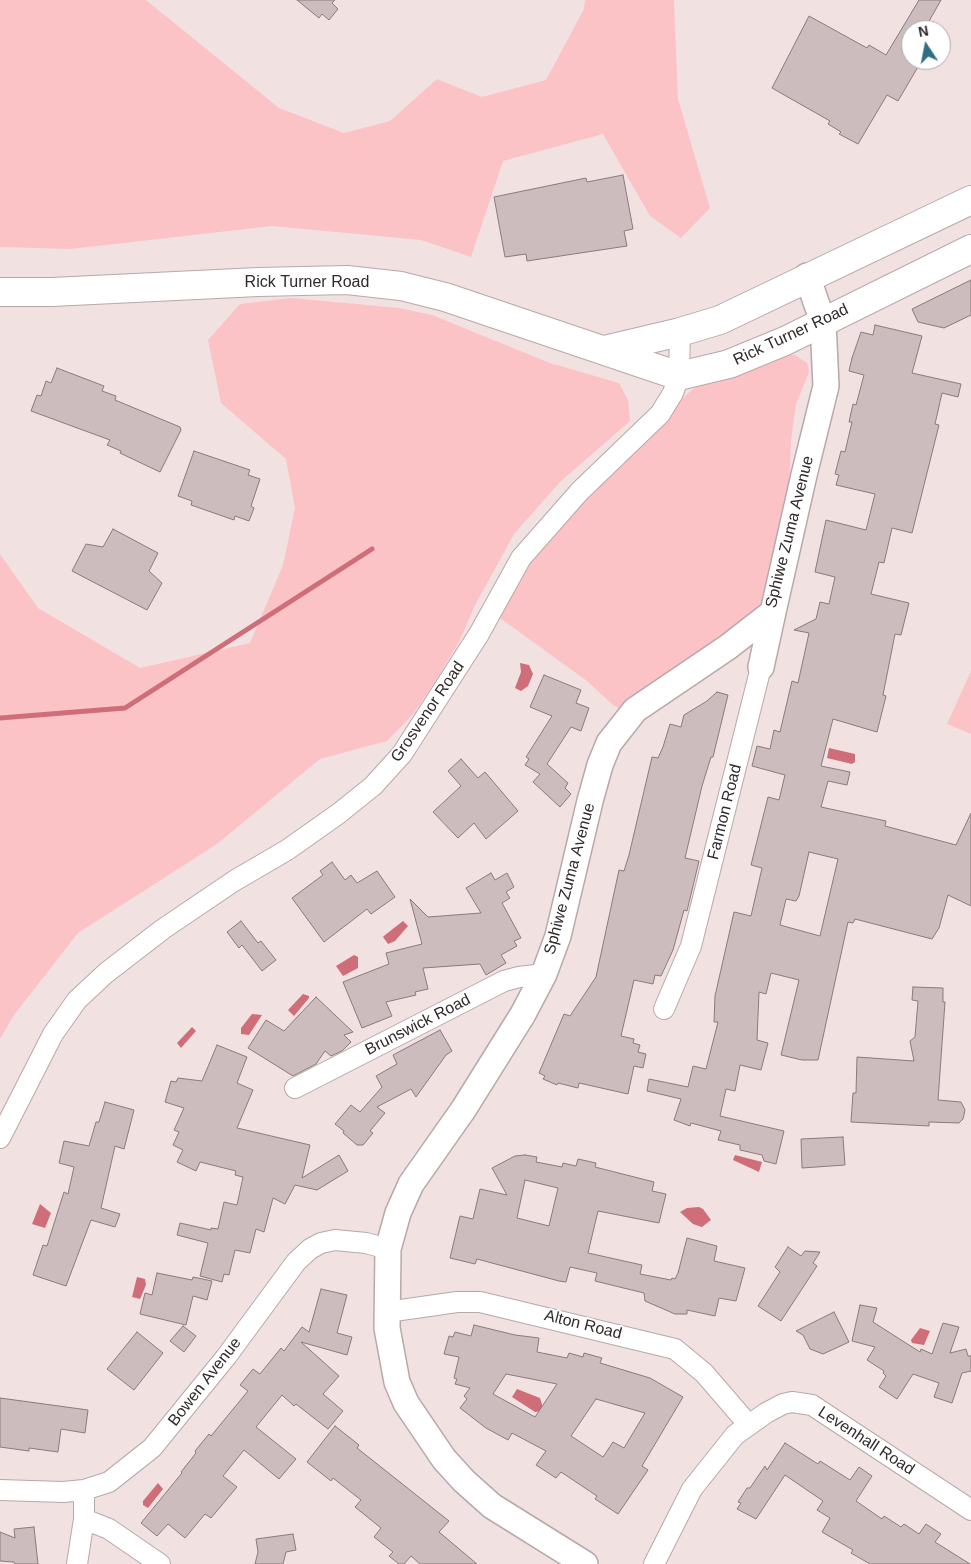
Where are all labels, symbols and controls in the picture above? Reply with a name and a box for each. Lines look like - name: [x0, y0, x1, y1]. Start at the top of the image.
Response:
- north arrow: [901, 20, 951, 70]
- text: N: [917, 22, 930, 40]
- street label: Rick Turner Road: [245, 273, 369, 293]
- street label: Rick Turner Road: [730, 300, 852, 370]
- street label: Sphiwe Zuma Avenue: [762, 454, 818, 610]
- street label: Grosvenor Road: [387, 658, 469, 766]
- street label: Farmon Road: [704, 762, 746, 862]
- street label: Sphiwe Zuma Avenue: [541, 801, 599, 957]
- street label: Brunswick Road: [362, 990, 474, 1060]
- street label: Alton Road: [542, 1306, 624, 1344]
- street label: Bowen Avenue: [164, 1334, 246, 1430]
- street label: Levenhall Road: [814, 1403, 918, 1479]

